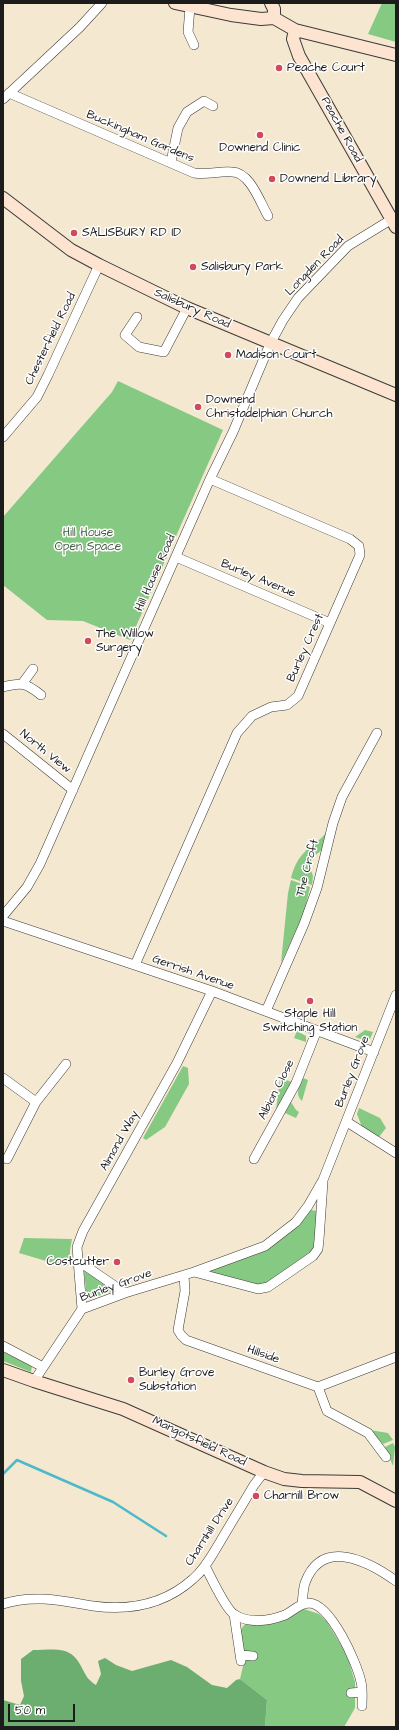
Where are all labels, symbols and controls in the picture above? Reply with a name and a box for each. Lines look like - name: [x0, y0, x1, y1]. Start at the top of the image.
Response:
- place label: Peache Court: [287, 61, 365, 75]
- marker: Peache Court: [274, 63, 284, 73]
- street label: Peache Road: [317, 95, 365, 165]
- street label: Buckingham Gardens: [84, 108, 196, 166]
- marker: Downend Clinic: [255, 130, 265, 140]
- place label: Downend Clinic: [219, 141, 301, 155]
- place label: Downend Library: [280, 172, 376, 186]
- marker: Downend Library: [267, 174, 277, 184]
- place label: SALISBURY RD ID: [82, 226, 181, 240]
- marker: SALISBURY RD ID: [69, 228, 79, 238]
- street label: Longden Road: [283, 233, 347, 299]
- place label: Salisbury Park: [201, 260, 283, 274]
- marker: Salisbury Park: [188, 262, 198, 272]
- street label: Salisbury Road: [152, 286, 232, 332]
- street label: Chesterfield Road: [22, 291, 80, 387]
- place label: Madison Court: [236, 348, 316, 362]
- marker: Madison Court: [223, 350, 233, 360]
- place label: Downend Christadelphian Church: [206, 393, 332, 421]
- marker: Downend Christadelphian Church: [193, 402, 203, 412]
- park label: Hill House Open Space: [55, 526, 121, 554]
- street label: Hill House Road: [133, 532, 179, 614]
- street label: Burley Avenue: [218, 557, 298, 601]
- street label: Burley Crest: [284, 611, 328, 685]
- place label: The Willow Surgery: [96, 627, 154, 655]
- marker: The Willow Surgery: [83, 636, 93, 646]
- street label: North View: [16, 727, 74, 777]
- street label: The Croft: [293, 838, 323, 898]
- street label: Gerrish Avenue: [150, 952, 236, 994]
- marker: Staple Hill Switching Station: [305, 996, 315, 1006]
- place label: Staple Hill Switching Station: [263, 1007, 357, 1035]
- street label: Burley Grove: [333, 1034, 373, 1110]
- street label: Albion Close: [256, 1058, 298, 1122]
- street label: Almond Way: [98, 1108, 142, 1174]
- place label: Costcutter: [46, 1255, 109, 1269]
- marker: Costcutter: [112, 1257, 122, 1267]
- street label: Burley Grove: [78, 1266, 154, 1306]
- street label: Hillside: [245, 1343, 281, 1367]
- place label: Burley Grove Substation: [139, 1366, 214, 1394]
- marker: Burley Grove Substation: [126, 1375, 136, 1385]
- street label: Mangotsfield Road: [150, 1414, 248, 1470]
- place label: Charnill Brow: [264, 1489, 339, 1503]
- marker: Charnill Brow: [251, 1491, 261, 1501]
- street label: Charnhill Drive: [183, 1495, 237, 1569]
- scale bar: [10, 1696, 77, 1722]
- text: 50 m: [15, 1702, 45, 1719]

